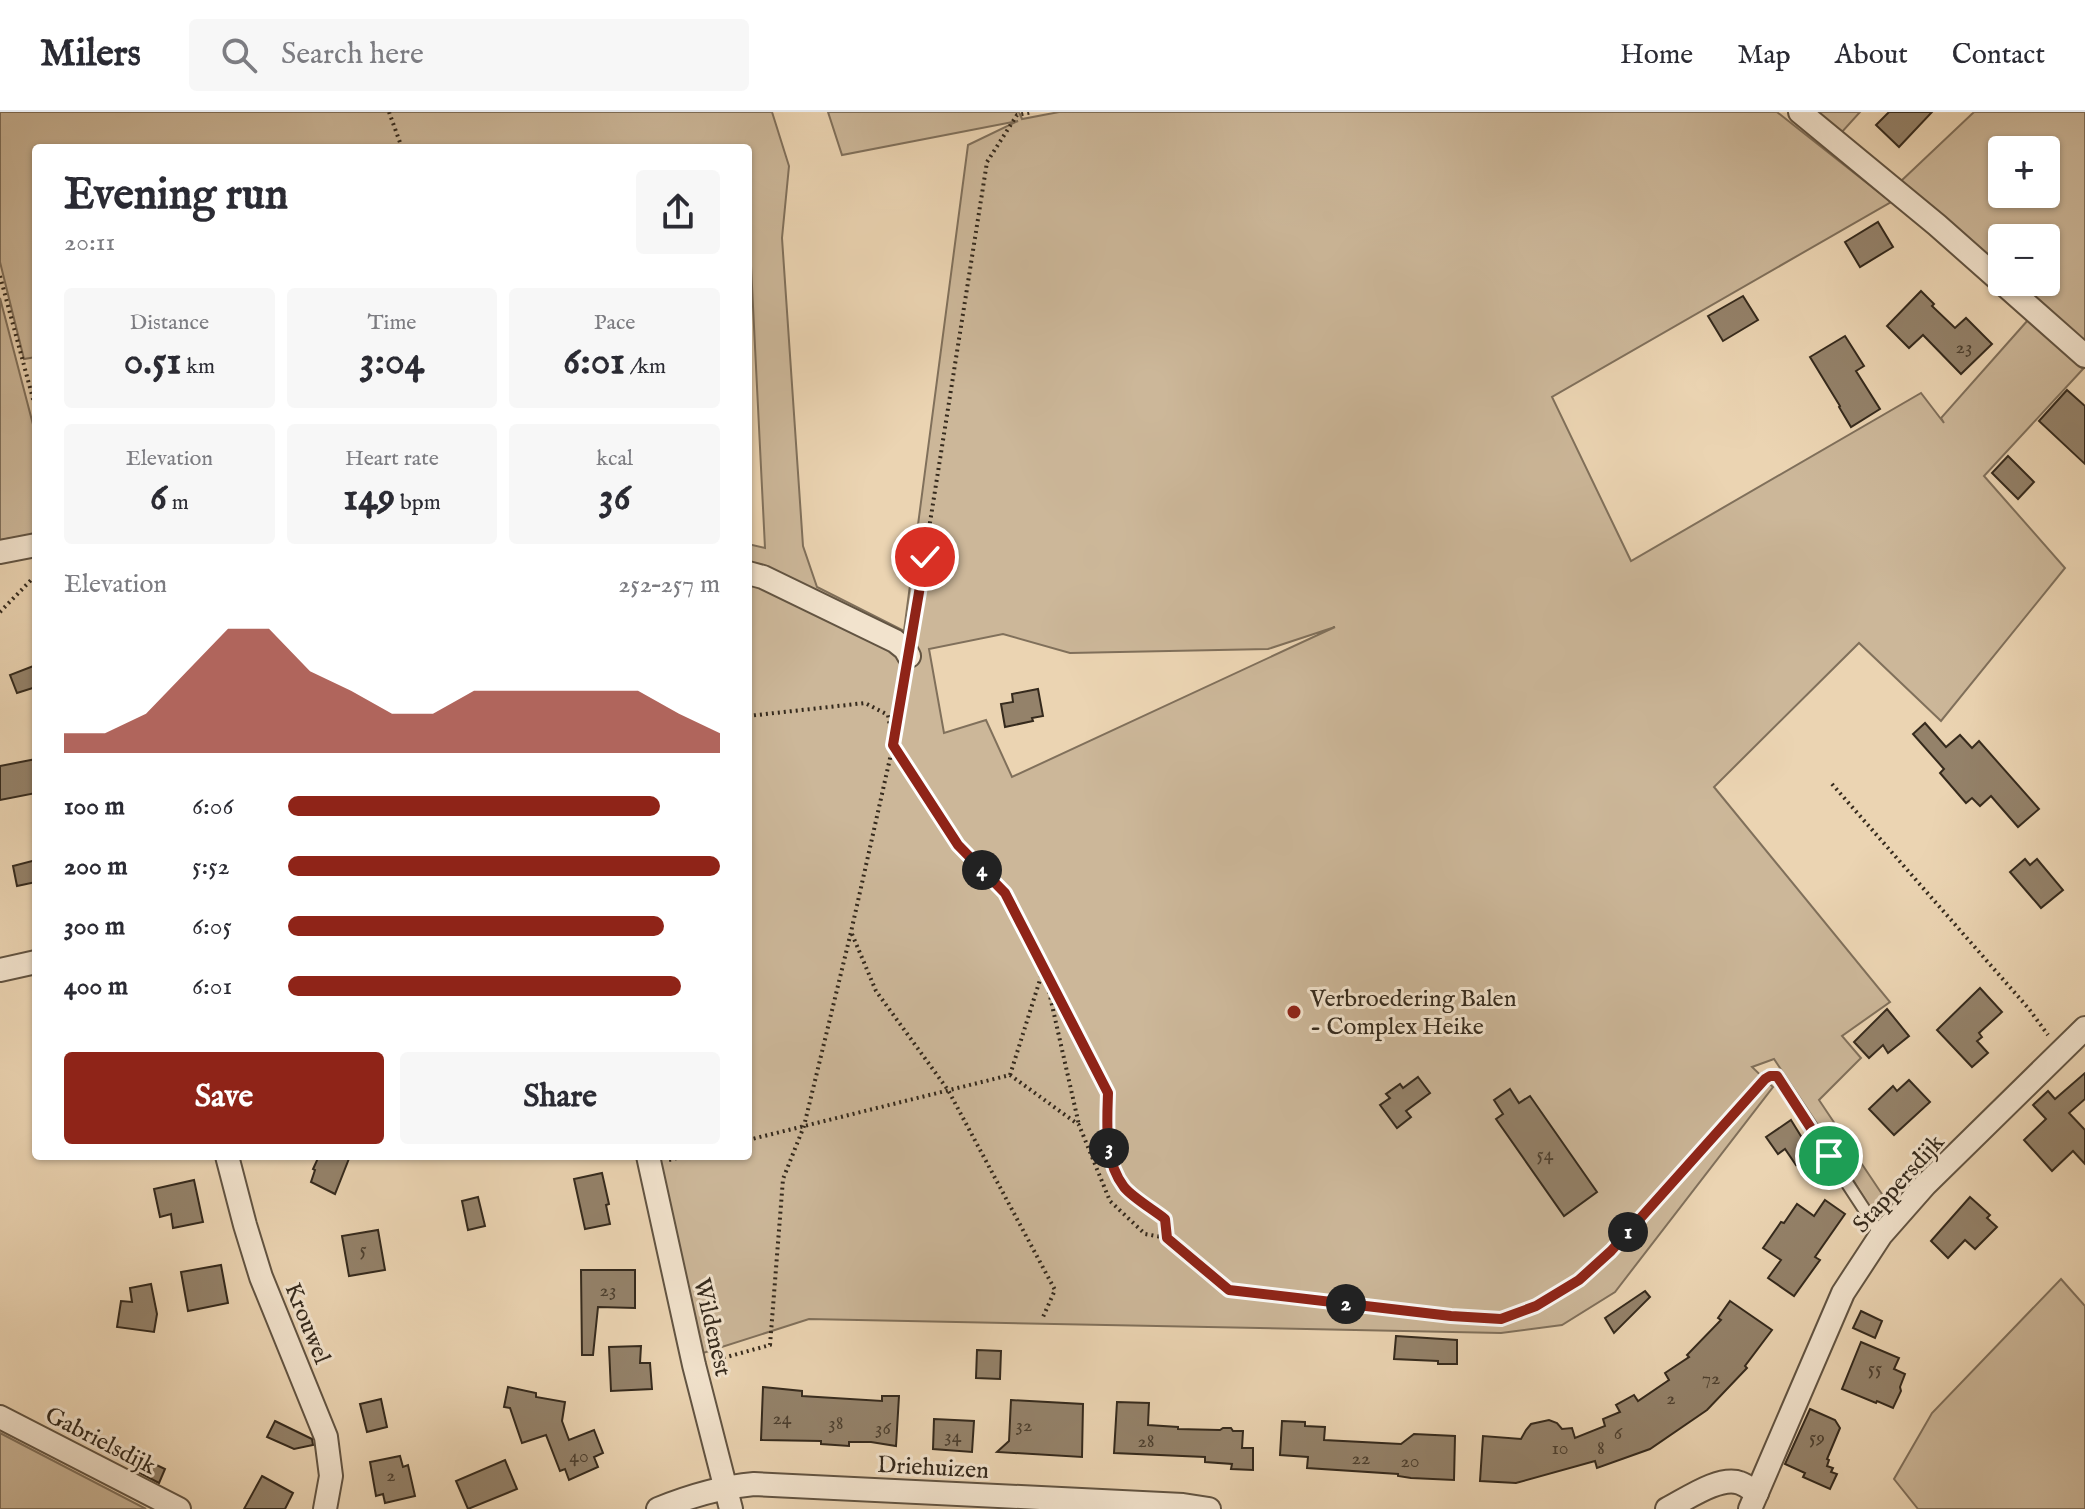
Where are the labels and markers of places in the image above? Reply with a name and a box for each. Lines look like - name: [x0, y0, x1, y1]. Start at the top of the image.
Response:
- pin: [891, 523, 959, 591]
- pin: 4: [962, 850, 1002, 890]
- place label: Verbroedering Balen - Complex Heike: [1309, 984, 1517, 1043]
- marker: Verbroedering Balen - Complex Heike: [1285, 1003, 1303, 1021]
- pin: [1795, 1122, 1863, 1190]
- pin: 3: [1089, 1128, 1129, 1168]
- pin: 1: [1608, 1212, 1648, 1252]
- pin: 2: [1326, 1284, 1366, 1324]

